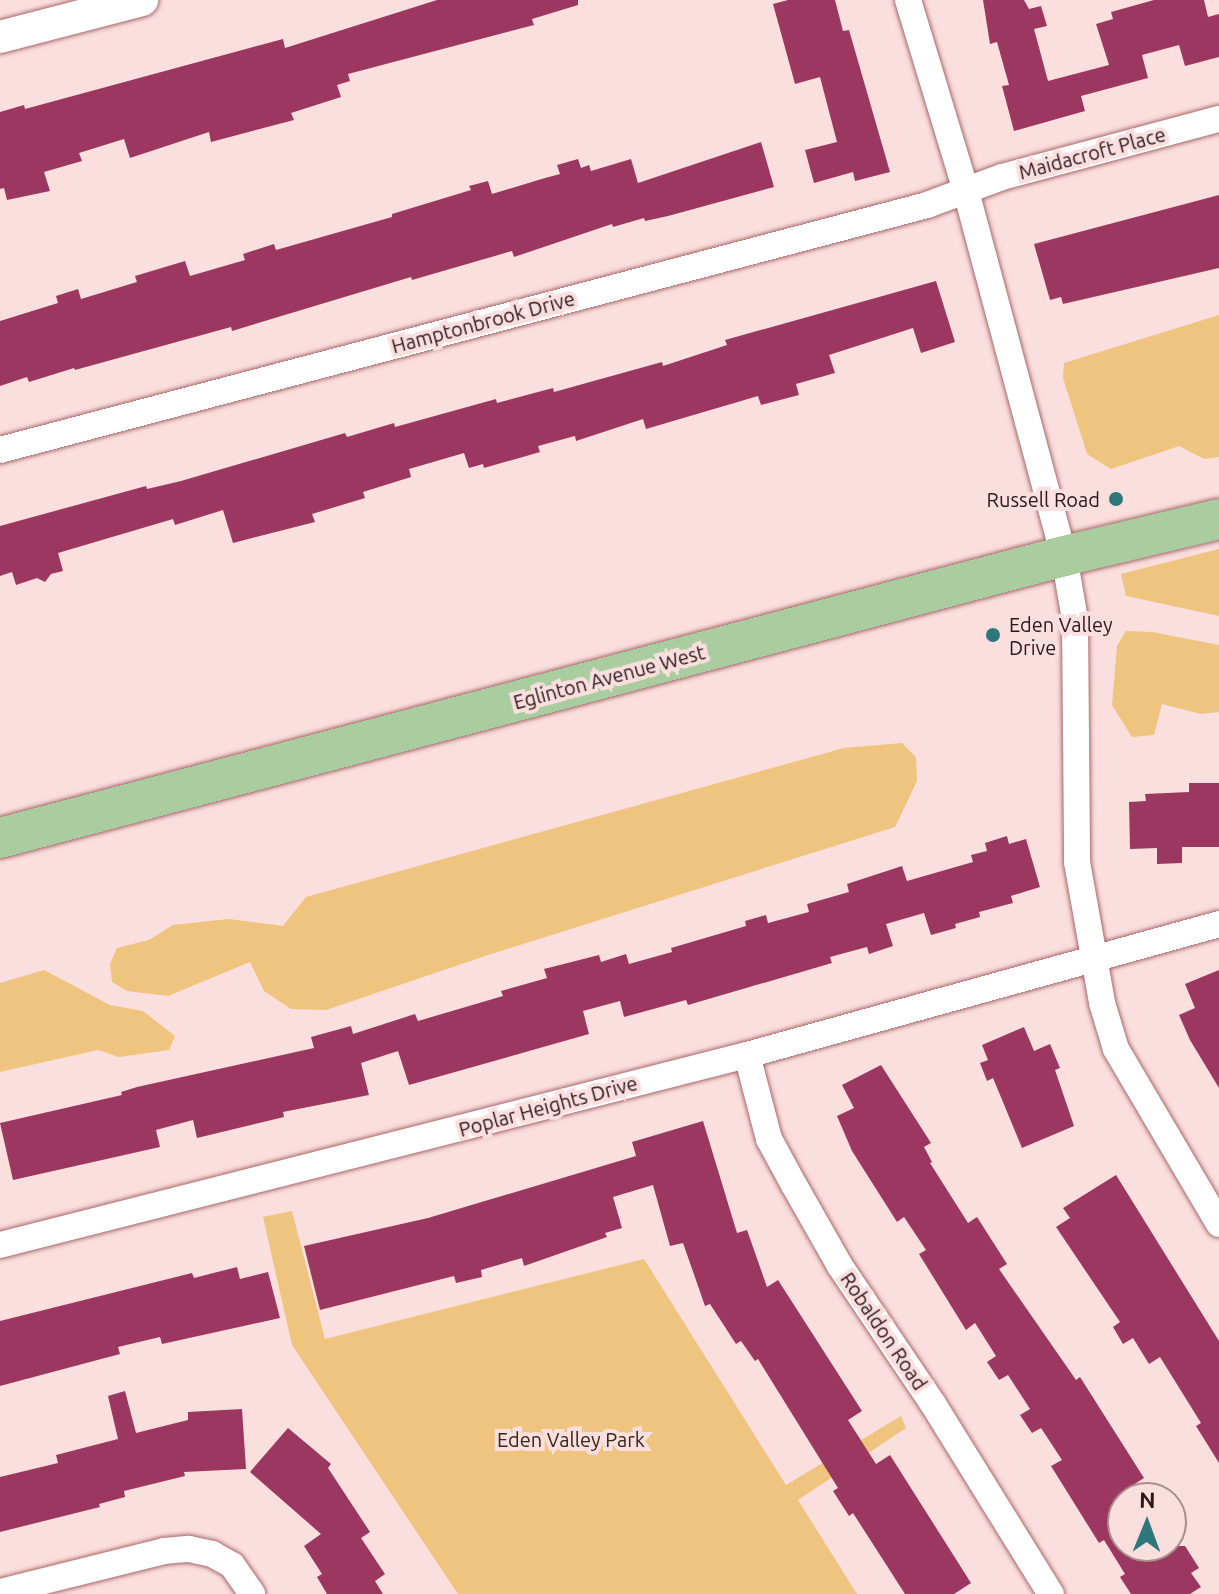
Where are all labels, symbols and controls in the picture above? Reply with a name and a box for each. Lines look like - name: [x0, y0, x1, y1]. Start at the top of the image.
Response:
- street label: Maidacroft Place: [1016, 122, 1168, 184]
- street label: Hamptonbrook Drive: [389, 286, 577, 358]
- place label: Russell Road: [987, 487, 1100, 511]
- marker: Russell Road: [1107, 490, 1125, 508]
- place label: Eden Valley Drive: [1009, 612, 1113, 659]
- marker: Eden Valley Drive: [984, 626, 1002, 644]
- street label: Eglinton Avenue West: [511, 640, 707, 714]
- street label: Poplar Heights Drive: [456, 1071, 640, 1141]
- street label: Robaldon Road: [836, 1268, 932, 1394]
- park label: Eden Valley Park: [497, 1427, 645, 1451]
- north arrow: [1107, 1482, 1187, 1562]
- text: N: [1139, 1487, 1156, 1512]

